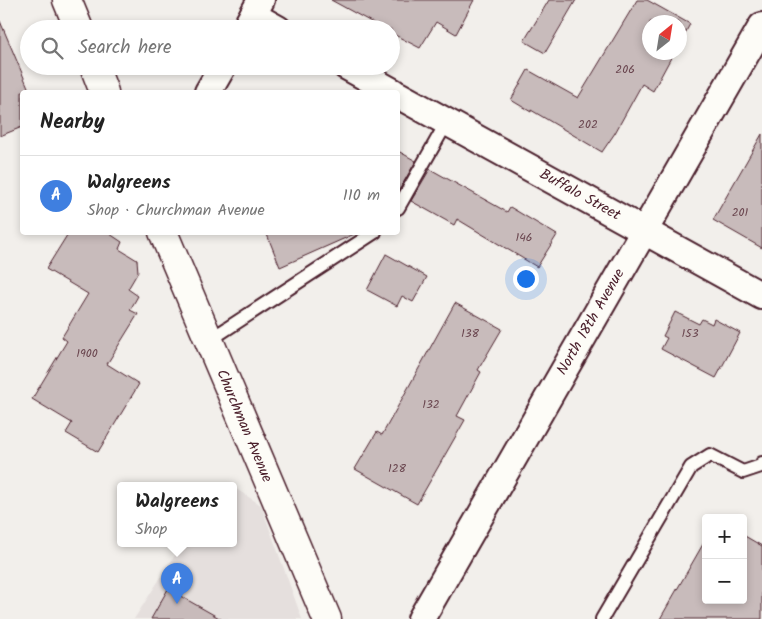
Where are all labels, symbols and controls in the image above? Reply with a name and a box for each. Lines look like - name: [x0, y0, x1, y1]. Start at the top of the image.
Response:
- north arrow: [642, 15, 687, 60]
- search box: [20, 20, 400, 75]
- text: Search here: [78, 33, 172, 63]
- icon: search: [38, 34, 66, 62]
- house number: 206: [615, 60, 635, 79]
- text: Nearby: [40, 106, 105, 139]
- house number: 202: [578, 115, 598, 134]
- street label: Buffalo Street: [535, 163, 625, 227]
- text: Walgreens: [87, 168, 171, 198]
- text: A: [51, 183, 61, 208]
- text: 110 m: [343, 183, 380, 208]
- text: Shop · Churchman Avenue: [87, 198, 265, 223]
- house number: 201: [732, 203, 749, 222]
- house number: 146: [515, 228, 533, 247]
- street label: North 18th Avenue: [551, 264, 631, 380]
- your location: [513, 266, 539, 292]
- house number: 138: [461, 324, 480, 343]
- house number: 153: [681, 324, 699, 343]
- house number: 1900: [76, 344, 98, 363]
- street label: Churchman Avenue: [209, 366, 279, 487]
- house number: 132: [422, 395, 440, 414]
- house number: 128: [388, 459, 407, 478]
- popup: [117, 482, 237, 547]
- text: Walgreens: [135, 487, 219, 517]
- map controls: [702, 514, 747, 604]
- button: +: [702, 514, 747, 559]
- text: Shop: [135, 517, 167, 542]
- button: −: [702, 559, 747, 604]
- pin: A: [161, 563, 193, 604]

